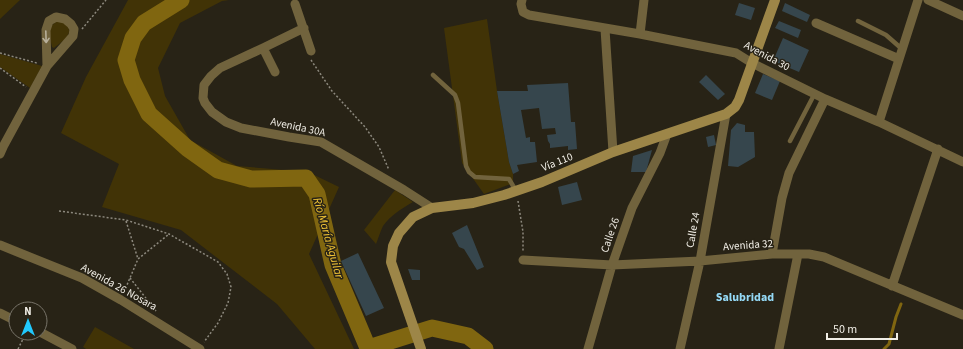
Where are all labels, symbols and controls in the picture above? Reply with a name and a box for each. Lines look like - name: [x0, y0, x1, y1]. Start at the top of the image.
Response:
- one-way arrow: [42, 30, 50, 43]
- street label: Avenida 30: [741, 38, 793, 74]
- street label: Avenida 30A: [269, 114, 327, 140]
- street label: Vía 110: [539, 149, 575, 175]
- water label: Río María Aguilar: [308, 195, 348, 281]
- street label: Calle 24: [682, 210, 704, 249]
- street label: Calle 26: [597, 215, 623, 254]
- street label: Avenida 32: [723, 236, 773, 254]
- street label: Avenida 26 Nosara: [78, 260, 160, 314]
- district label: Salubridad: [716, 289, 774, 306]
- north arrow: [8, 301, 48, 341]
- text: N: [24, 304, 32, 319]
- scale bar: [827, 315, 897, 341]
- text: 50 m: [833, 321, 857, 338]

